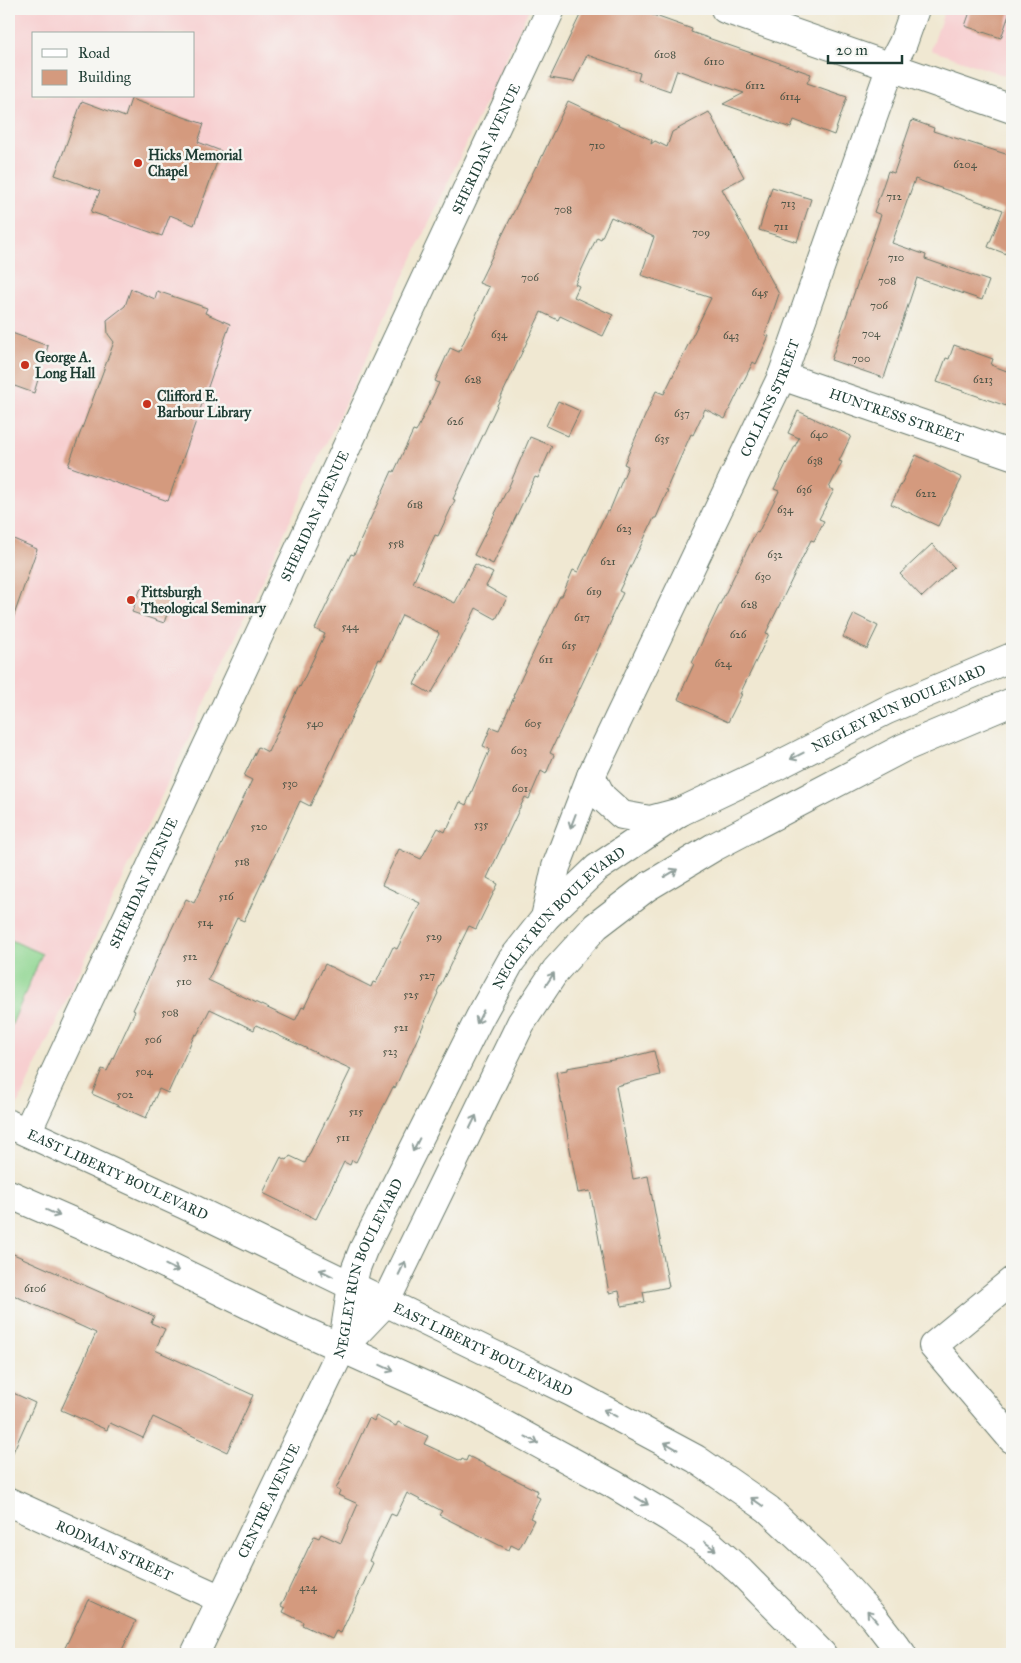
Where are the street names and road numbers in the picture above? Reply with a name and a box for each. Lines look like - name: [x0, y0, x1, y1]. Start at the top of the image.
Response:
- street label: SHERIDAN AVENUE: [448, 81, 524, 217]
- street label: COLLINS STREET: [736, 336, 803, 459]
- street label: HUNTRESS STREET: [827, 384, 966, 446]
- street label: SHERIDAN AVENUE: [277, 448, 352, 584]
- street label: NEGLEY RUN BOULEVARD: [809, 661, 988, 755]
- street label: SHERIDAN AVENUE: [105, 815, 181, 951]
- street label: NEGLEY RUN BOULEVARD: [489, 843, 628, 992]
- street label: EAST LIBERTY BOULEVARD: [25, 1125, 211, 1223]
- street label: NEGLEY RUN BOULEVARD: [330, 1176, 406, 1361]
- street label: EAST LIBERTY BOULEVARD: [391, 1299, 576, 1400]
- street label: CENTRE AVENUE: [234, 1441, 303, 1561]
- street label: RODMAN STREET: [53, 1516, 176, 1585]

